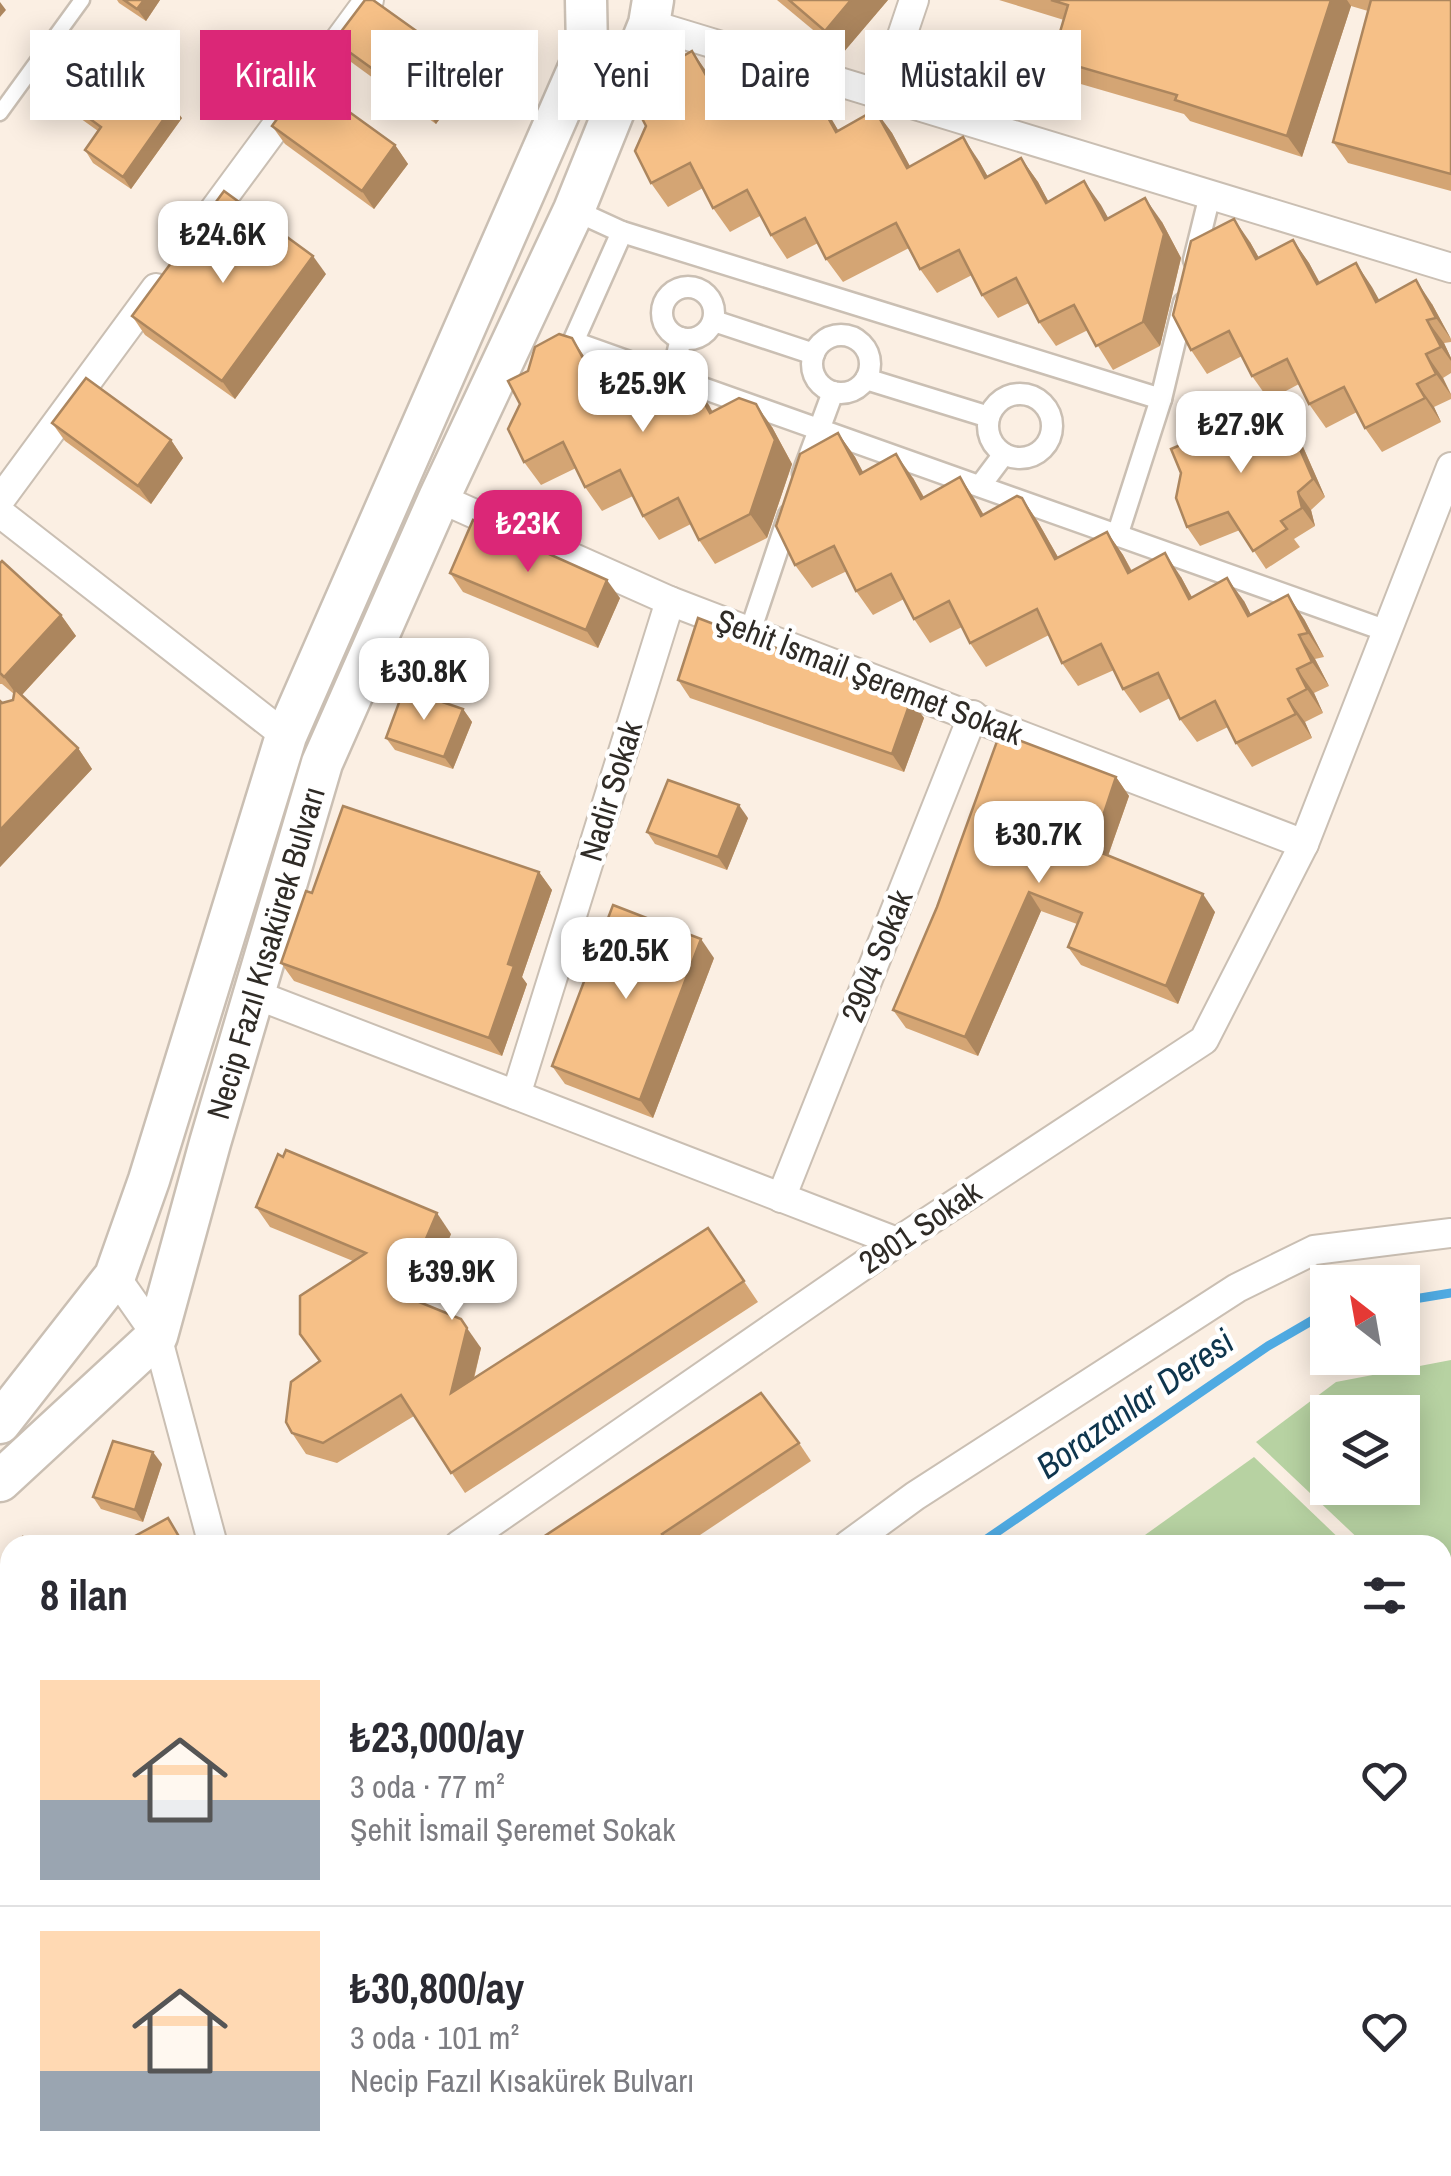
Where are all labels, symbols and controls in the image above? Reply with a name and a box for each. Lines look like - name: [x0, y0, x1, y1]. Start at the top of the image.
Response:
- chip: Satılık: [30, 30, 180, 120]
- chip: Kiralık: [200, 30, 351, 120]
- chip: Filtreler: [371, 30, 538, 120]
- chip: Yeni: [558, 30, 685, 120]
- chip: Daire: [705, 30, 845, 120]
- chip: Müstakil ev: [865, 30, 1081, 120]
- pin: ₺24.6K: [142, 201, 304, 286]
- text: ₺24.6K: [180, 212, 266, 255]
- pin: ₺25.9K: [562, 350, 724, 435]
- text: ₺25.9K: [600, 361, 686, 404]
- pin: ₺27.9K: [1160, 391, 1322, 476]
- text: ₺27.9K: [1198, 402, 1284, 445]
- pin: ₺23K: [469, 490, 587, 575]
- text: ₺23K: [496, 501, 560, 544]
- street label: Şehit İsmail Şeremet Sokak: [710, 598, 1030, 755]
- pin: ₺30.8K: [343, 638, 505, 723]
- text: ₺30.8K: [381, 649, 467, 692]
- street label: Nadir Sokak: [569, 715, 652, 866]
- street label: Necip Fazıl Kısakürek Bulvarı: [196, 782, 335, 1124]
- pin: ₺30.7K: [958, 801, 1120, 886]
- text: ₺30.7K: [996, 812, 1082, 855]
- street label: 2904 Sokak: [831, 883, 923, 1028]
- pin: ₺20.5K: [545, 917, 707, 1002]
- text: ₺20.5K: [583, 928, 669, 971]
- street label: 2901 Sokak: [850, 1170, 990, 1283]
- pin: ₺39.9K: [371, 1238, 533, 1323]
- text: ₺39.9K: [409, 1249, 495, 1292]
- north arrow: [1310, 1265, 1420, 1375]
- map controls: [1310, 1265, 1420, 1505]
- water label: Borazanlar Deresi: [1027, 1318, 1243, 1489]
- button: layers: [1310, 1395, 1420, 1505]
- text: 8 ilan: [40, 1567, 128, 1623]
- icon: filters: [1357, 1568, 1412, 1623]
- text: ₺23,000/ay: [350, 1709, 524, 1765]
- icon: home: [120, 1720, 240, 1840]
- icon: heart: [1357, 1753, 1412, 1808]
- text: 3 oda · 77 m²: [350, 1765, 505, 1808]
- text: Şehit İsmail Şeremet Sokak: [350, 1808, 675, 1851]
- text: ₺30,800/ay: [350, 1960, 524, 2016]
- icon: home: [120, 1971, 240, 2091]
- icon: heart: [1357, 2004, 1412, 2059]
- text: 3 oda · 101 m²: [350, 2016, 519, 2059]
- text: Necip Fazıl Kısakürek Bulvarı: [350, 2059, 694, 2102]

